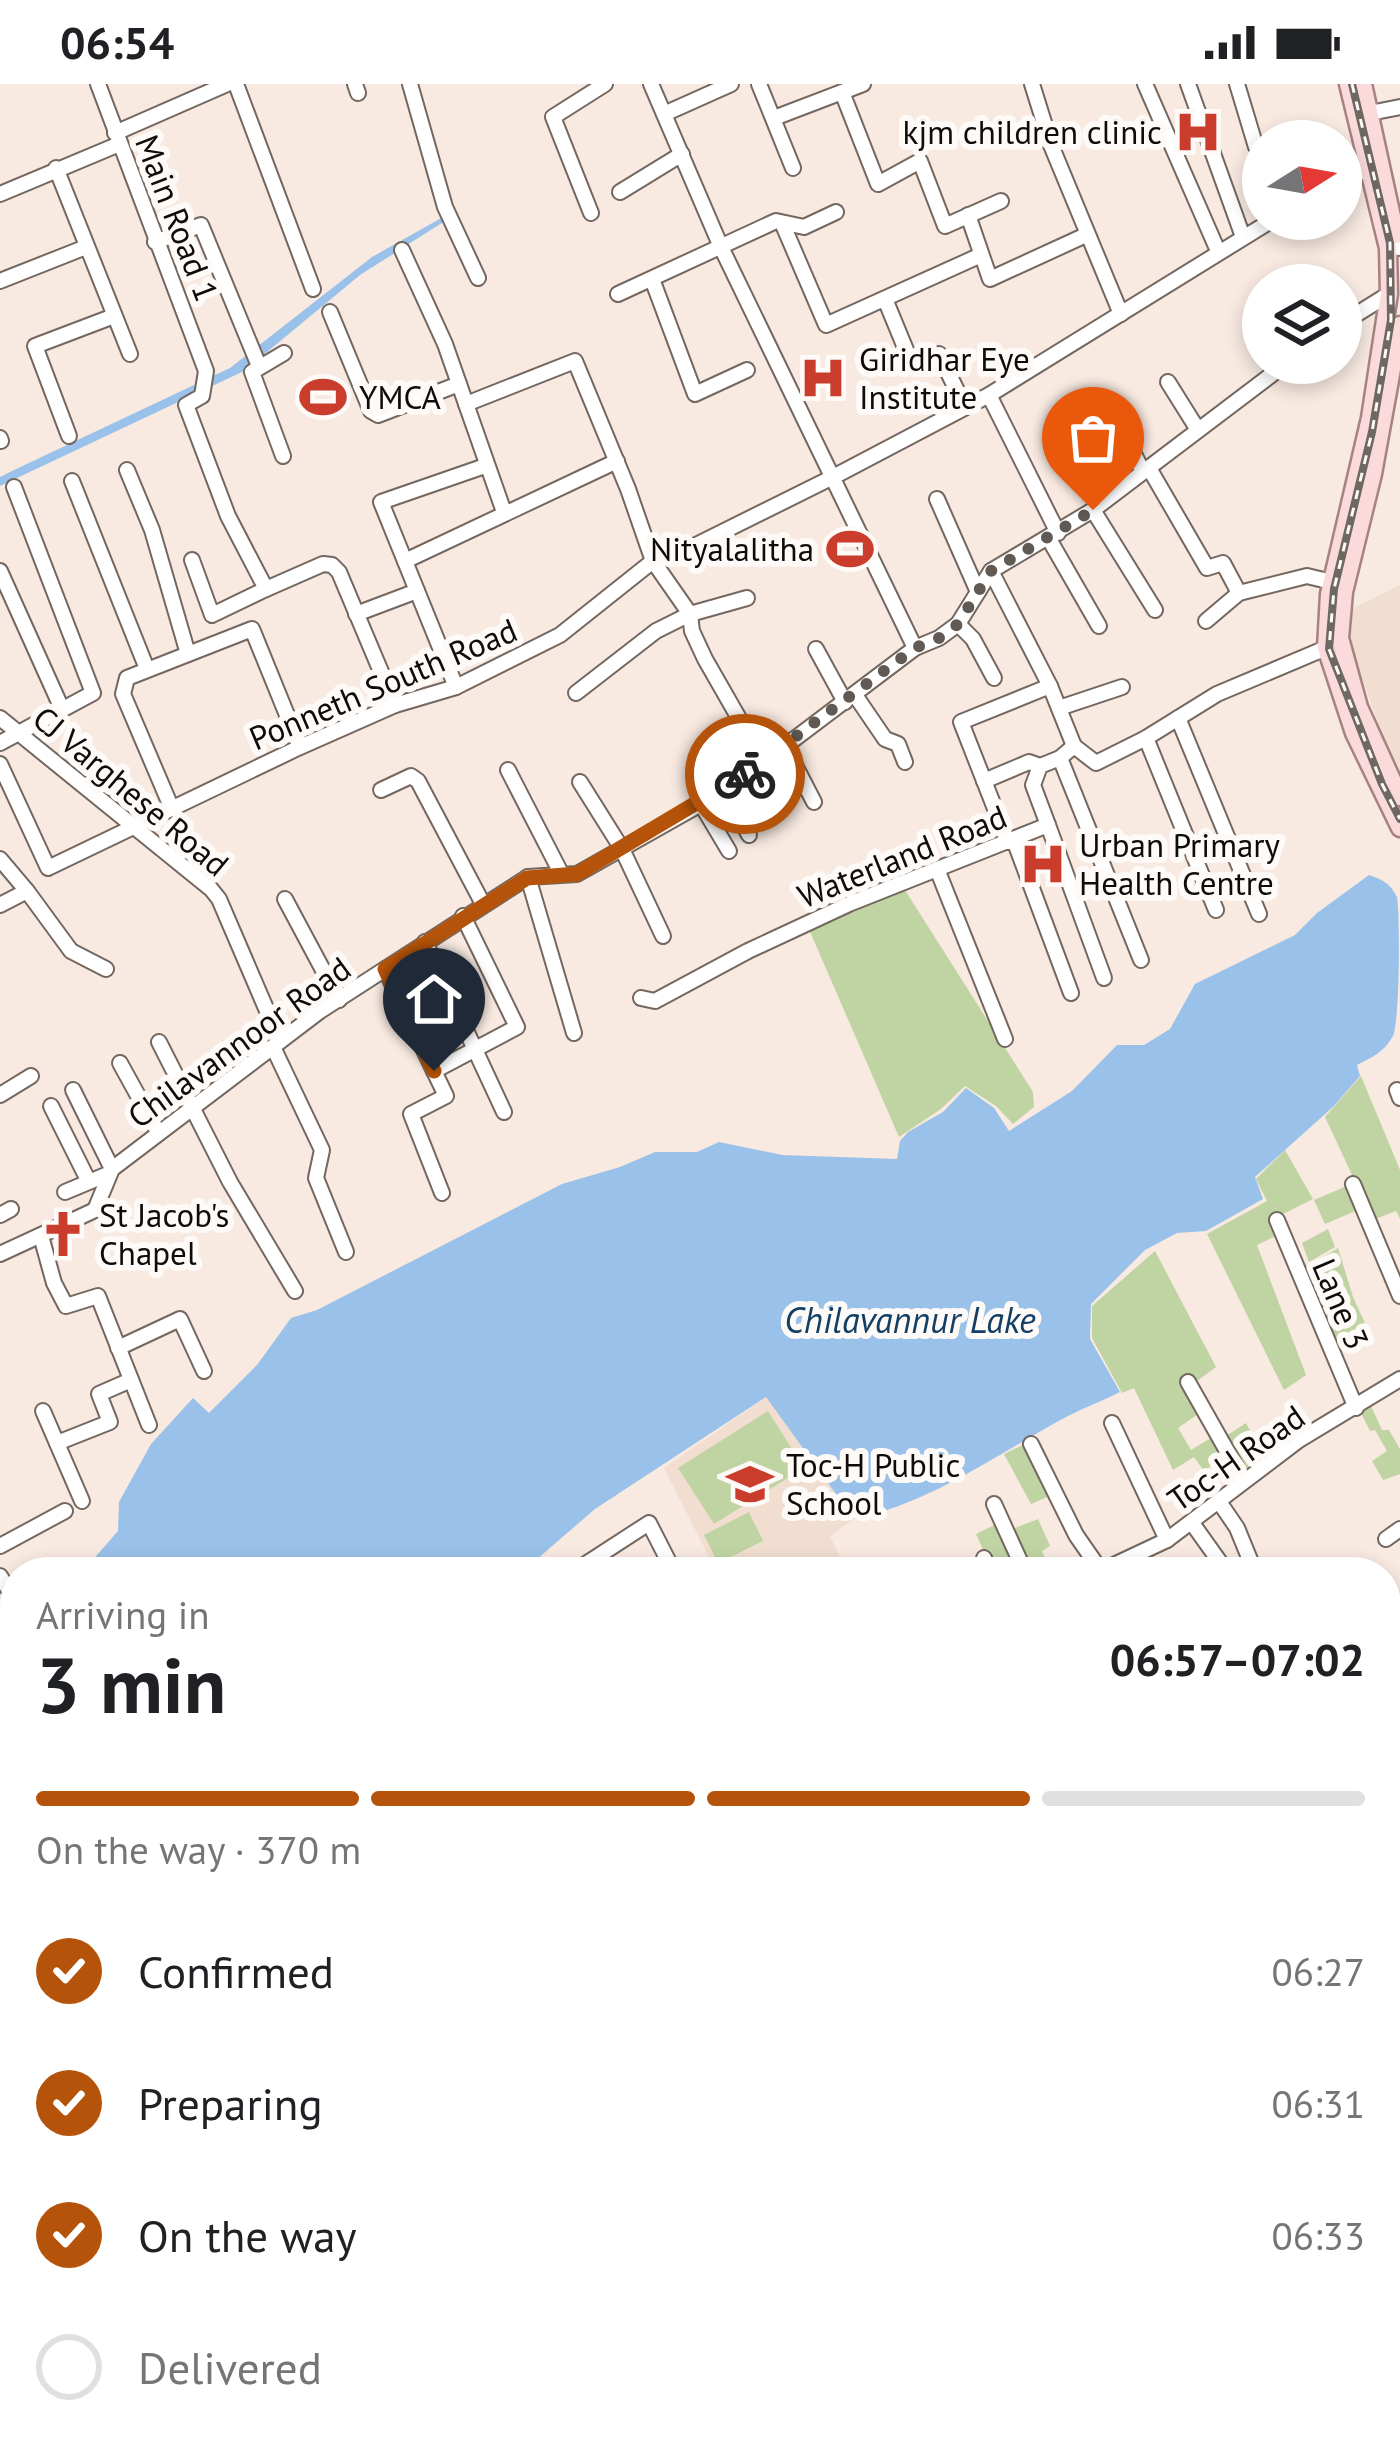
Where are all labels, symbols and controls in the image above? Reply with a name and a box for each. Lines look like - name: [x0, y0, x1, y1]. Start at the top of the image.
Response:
- text: 06:54: [60, 13, 174, 71]
- hospital icon: kjm children clinic: [1173, 107, 1223, 157]
- place label: kjm children clinic: [903, 110, 1162, 153]
- north arrow: [1242, 120, 1362, 240]
- map controls: [1242, 120, 1362, 384]
- street label: Main Road 1: [126, 129, 229, 307]
- button: layers: [1242, 264, 1362, 384]
- place label: Giridhar Eye Institute: [859, 337, 1030, 418]
- hospital icon: Giridhar Eye Institute: [798, 353, 848, 403]
- sports icon: YMCA: [298, 372, 348, 422]
- place label: YMCA: [359, 375, 441, 418]
- pin: [1042, 387, 1144, 510]
- icon: bag: [1060, 405, 1126, 471]
- sports icon: Nityalalitha: [825, 524, 875, 574]
- place label: Nityalalitha: [650, 527, 814, 570]
- street label: Ponneth South Road: [242, 608, 523, 759]
- street label: CJ Varghese Road: [24, 696, 238, 885]
- courier: [685, 714, 805, 834]
- icon: bike: [712, 741, 778, 807]
- street label: Waterland Road: [791, 794, 1013, 917]
- place label: Urban Primary Health Centre: [1079, 823, 1281, 904]
- hospital icon: Urban Primary Health Centre: [1018, 839, 1068, 889]
- street label: Chilavannoor Road: [119, 946, 359, 1137]
- pin: [383, 948, 485, 1071]
- icon: home: [401, 966, 467, 1032]
- place label: St Jacob's Chapel: [99, 1193, 229, 1274]
- church icon: St Jacob's Chapel: [38, 1209, 88, 1259]
- street label: Lane 3: [1303, 1252, 1380, 1356]
- water label: Chilavannur Lake: [784, 1296, 1036, 1343]
- street label: Toc-H Road: [1159, 1395, 1313, 1520]
- place label: Toc-H Public School: [786, 1443, 960, 1524]
- school or university icon: Toc-H Public School: [725, 1459, 775, 1509]
- text: Arriving in: [36, 1589, 210, 1640]
- text: 06:57–07:02: [1110, 1630, 1365, 1688]
- text: 3 min: [36, 1634, 226, 1735]
- text: On the way · 370 m: [36, 1824, 361, 1875]
- icon: check: [36, 1938, 102, 2004]
- text: Confirmed: [138, 1942, 334, 2000]
- text: 06:27: [1271, 1946, 1365, 1997]
- icon: check: [36, 2070, 102, 2136]
- text: Preparing: [138, 2074, 323, 2132]
- text: 06:31: [1271, 2078, 1365, 2129]
- icon: check: [36, 2202, 102, 2268]
- text: On the way: [138, 2206, 357, 2264]
- text: 06:33: [1271, 2210, 1365, 2261]
- text: Delivered: [138, 2338, 322, 2396]

